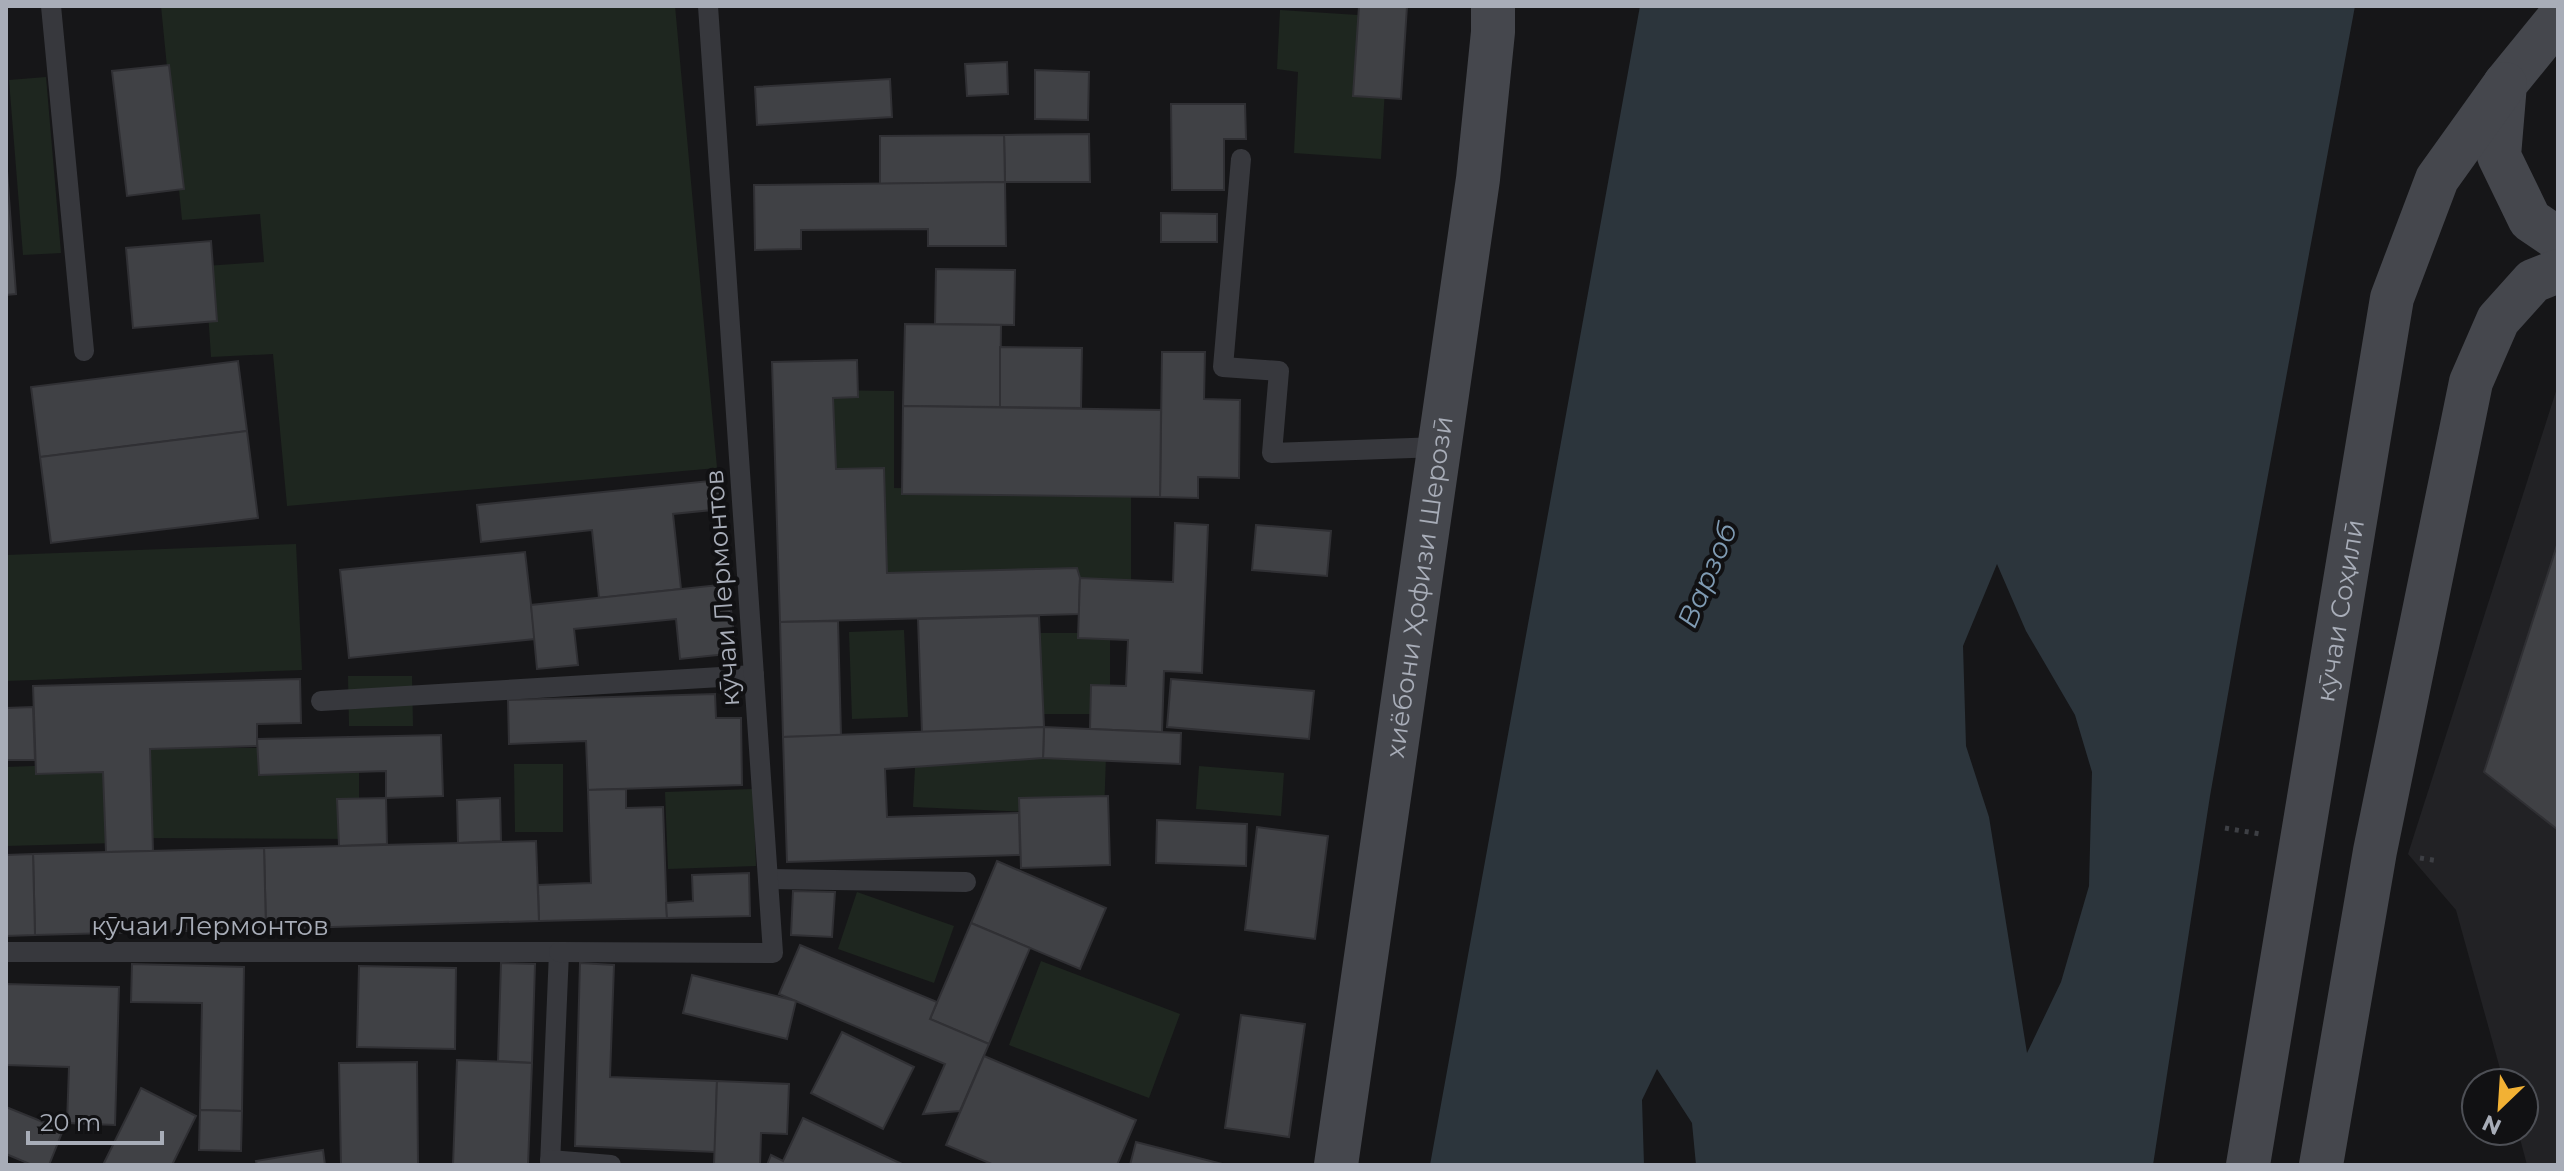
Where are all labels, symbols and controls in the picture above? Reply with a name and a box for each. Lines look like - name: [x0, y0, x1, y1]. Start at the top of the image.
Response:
- street label: хиёбони Ҳофизи Шерозӣ: [1379, 414, 1460, 760]
- street label: кӯчаи Лермонтов: [698, 468, 746, 708]
- water label: Варзоб: [1670, 517, 1744, 633]
- street label: кӯчаи Соҳилӣ: [2309, 517, 2371, 704]
- street label: кӯчаи Лермонтов: [91, 910, 329, 942]
- north arrow: [2460, 1067, 2540, 1147]
- scale bar: [28, 1095, 162, 1145]
- text: 20 m: [40, 1108, 101, 1137]
- text: N: [2478, 1109, 2506, 1141]

